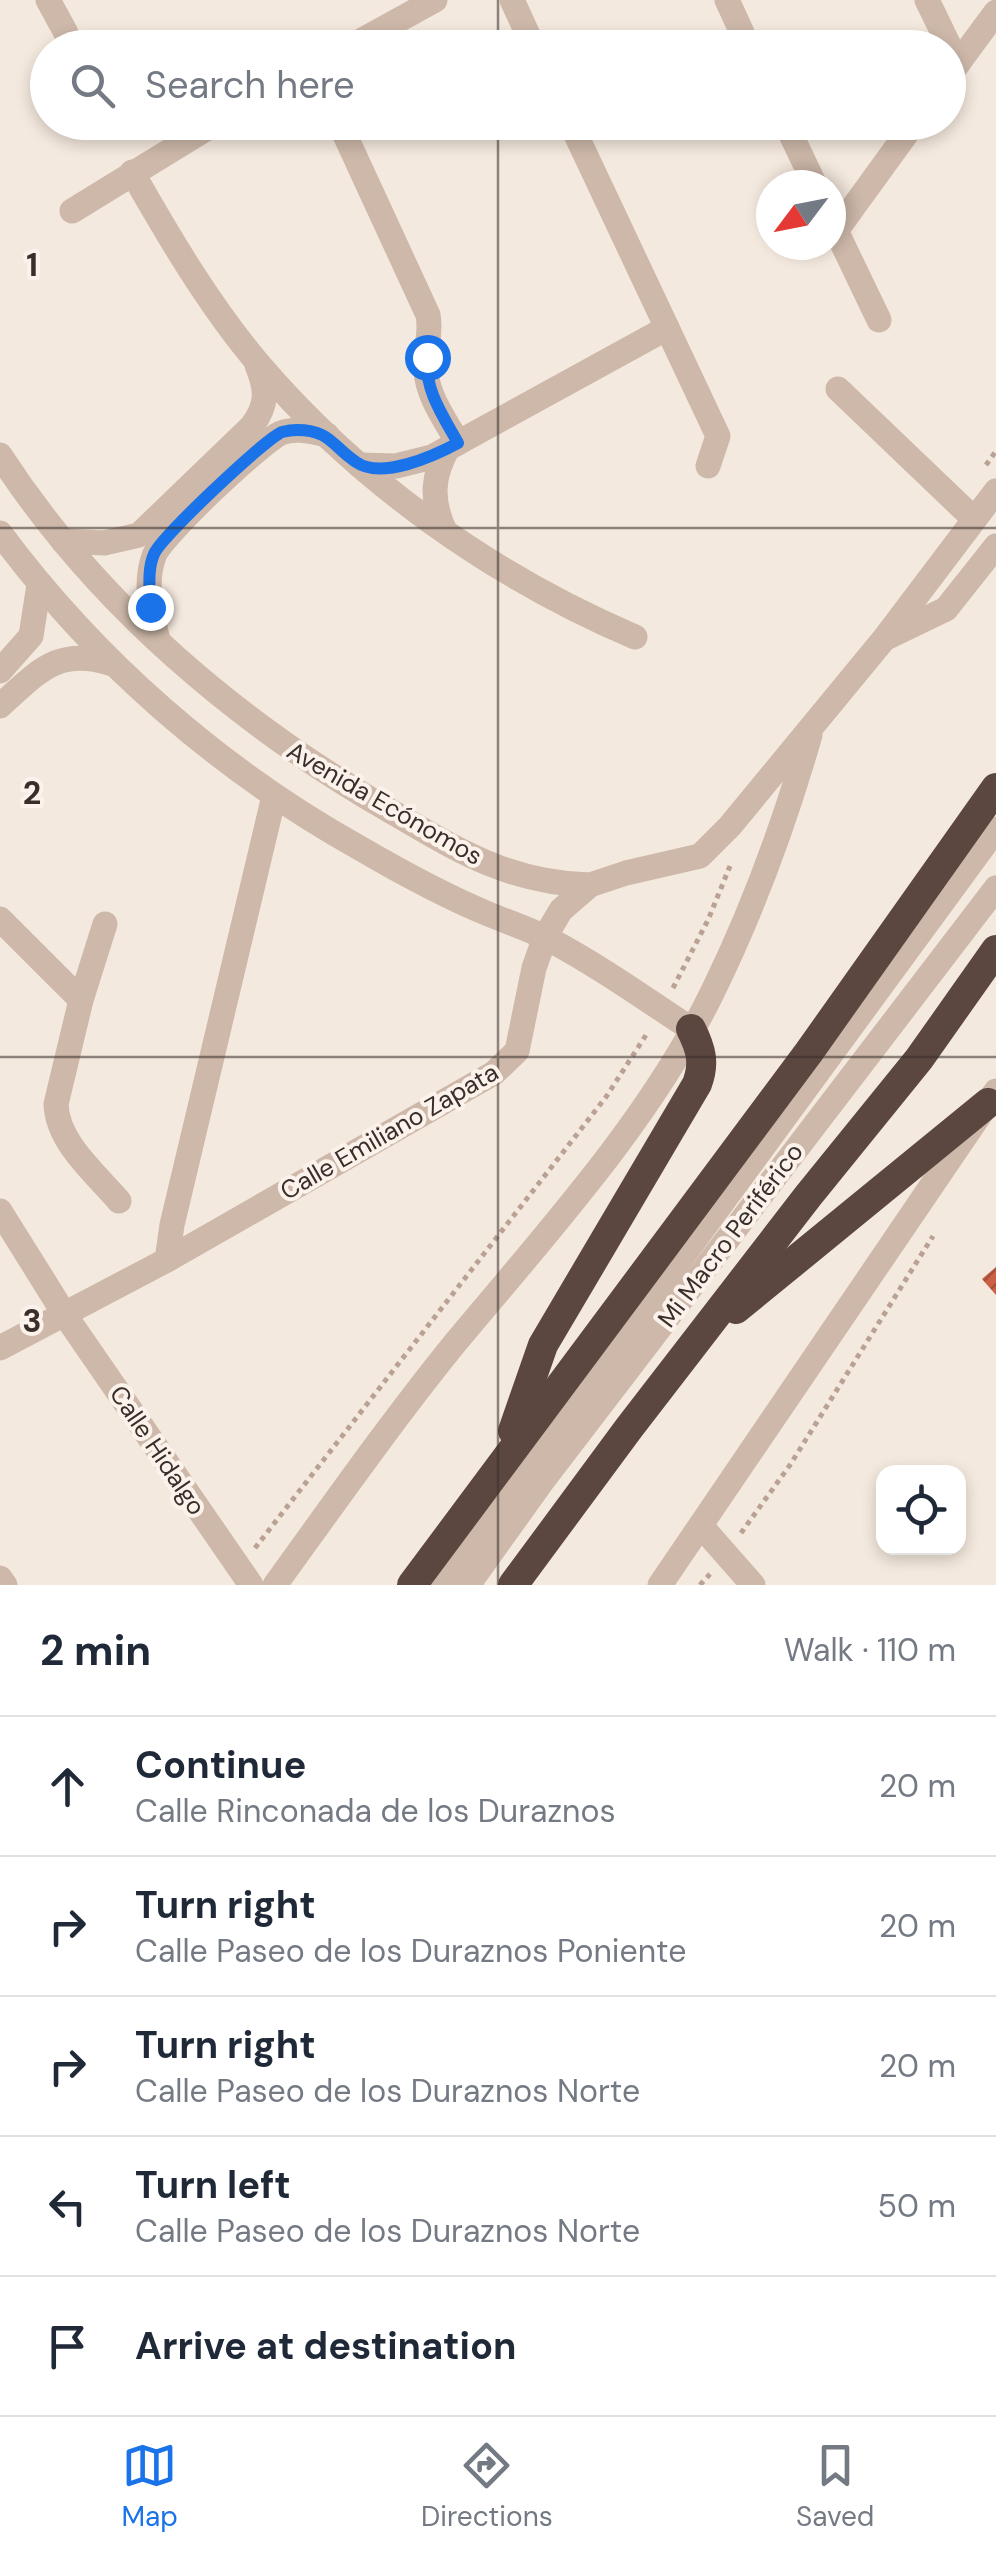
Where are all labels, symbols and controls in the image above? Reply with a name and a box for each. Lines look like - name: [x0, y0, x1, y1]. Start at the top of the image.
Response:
- search box: [30, 30, 966, 140]
- icon: search: [65, 58, 120, 113]
- text: Search here: [145, 60, 355, 110]
- north arrow: [756, 170, 846, 260]
- text: 1: [26, 244, 38, 286]
- route start: [405, 335, 451, 381]
- route end: [128, 585, 174, 631]
- street label: Avenida Ecónomos: [281, 734, 488, 873]
- text: 2: [23, 772, 41, 814]
- street label: Calle Emiliano Zapata: [274, 1056, 504, 1207]
- street label: Mi Macro Periférico: [650, 1136, 811, 1334]
- text: 3: [22, 1300, 42, 1342]
- street label: Calle Hidalgo: [102, 1379, 213, 1522]
- map controls: [876, 1465, 966, 1555]
- button: locate: [876, 1465, 966, 1555]
- text: 2 min: [40, 1623, 151, 1678]
- text: Walk · 110 m: [784, 1629, 956, 1671]
- text: Continue: [135, 1740, 306, 1790]
- icon: ahead: [40, 1759, 95, 1814]
- text: 20 m: [879, 1765, 956, 1807]
- text: Calle Rinconada de los Duraznos: [135, 1790, 616, 1832]
- text: Turn right: [135, 1880, 316, 1930]
- icon: right: [40, 1899, 95, 1954]
- text: 20 m: [879, 1905, 956, 1947]
- text: Calle Paseo de los Duraznos Poniente: [135, 1930, 686, 1972]
- text: Turn right: [135, 2020, 316, 2070]
- icon: right: [40, 2039, 95, 2094]
- text: 20 m: [879, 2045, 956, 2087]
- text: Calle Paseo de los Duraznos Norte: [135, 2070, 640, 2112]
- text: Turn left: [135, 2160, 291, 2210]
- icon: left: [40, 2179, 95, 2234]
- text: 50 m: [878, 2185, 956, 2227]
- text: Calle Paseo de los Duraznos Norte: [135, 2210, 640, 2252]
- icon: arrive: [40, 2319, 95, 2374]
- text: Arrive at destination: [135, 2321, 517, 2371]
- tab: Map: [122, 2438, 178, 2535]
- tab: Directions: [421, 2438, 553, 2535]
- tab: Saved: [796, 2438, 874, 2535]

